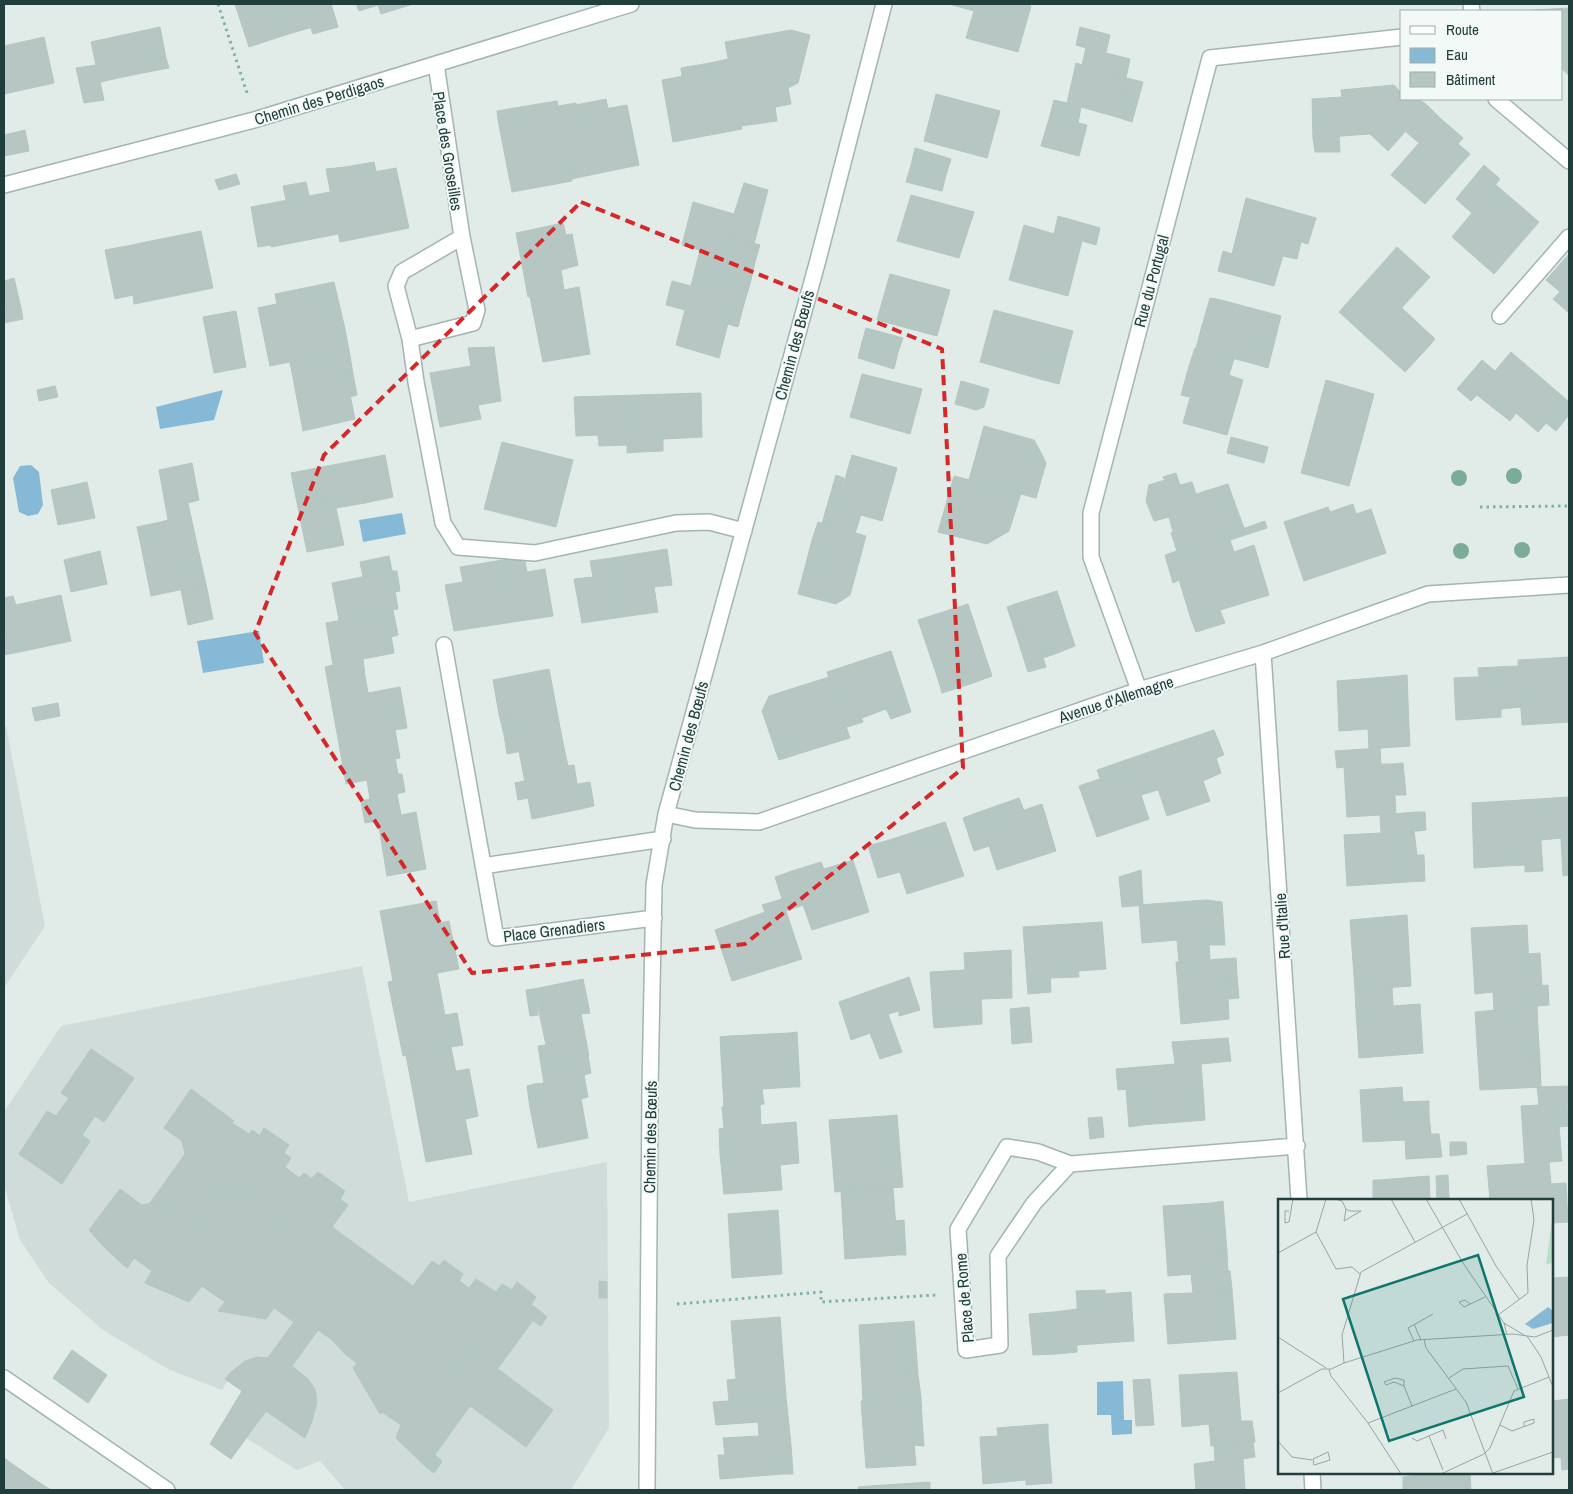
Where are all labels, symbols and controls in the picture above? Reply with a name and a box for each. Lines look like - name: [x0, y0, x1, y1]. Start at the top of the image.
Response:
- legend: [1400, 10, 1563, 100]
- text: Route: [1446, 19, 1479, 40]
- text: Eau: [1446, 44, 1468, 65]
- text: Bâtiment: [1446, 69, 1496, 90]
- street label: Chemin des Perdigaos: [252, 70, 386, 130]
- street label: Place des Groseilles: [428, 90, 468, 212]
- street label: Rue du Portugal: [1128, 232, 1174, 330]
- street label: Chemin des Bœufs: [769, 288, 819, 402]
- street label: Avenue d'Allemagne: [1055, 670, 1176, 728]
- street label: Chemin des Bœufs: [663, 679, 713, 793]
- street label: Rue d'Italie: [1269, 892, 1295, 960]
- street label: Place Grenadiers: [502, 913, 606, 947]
- street label: Chemin des Bœufs: [638, 1080, 662, 1194]
- inset map: [1278, 1199, 1553, 1474]
- street label: Place de Rome: [949, 1252, 979, 1344]

